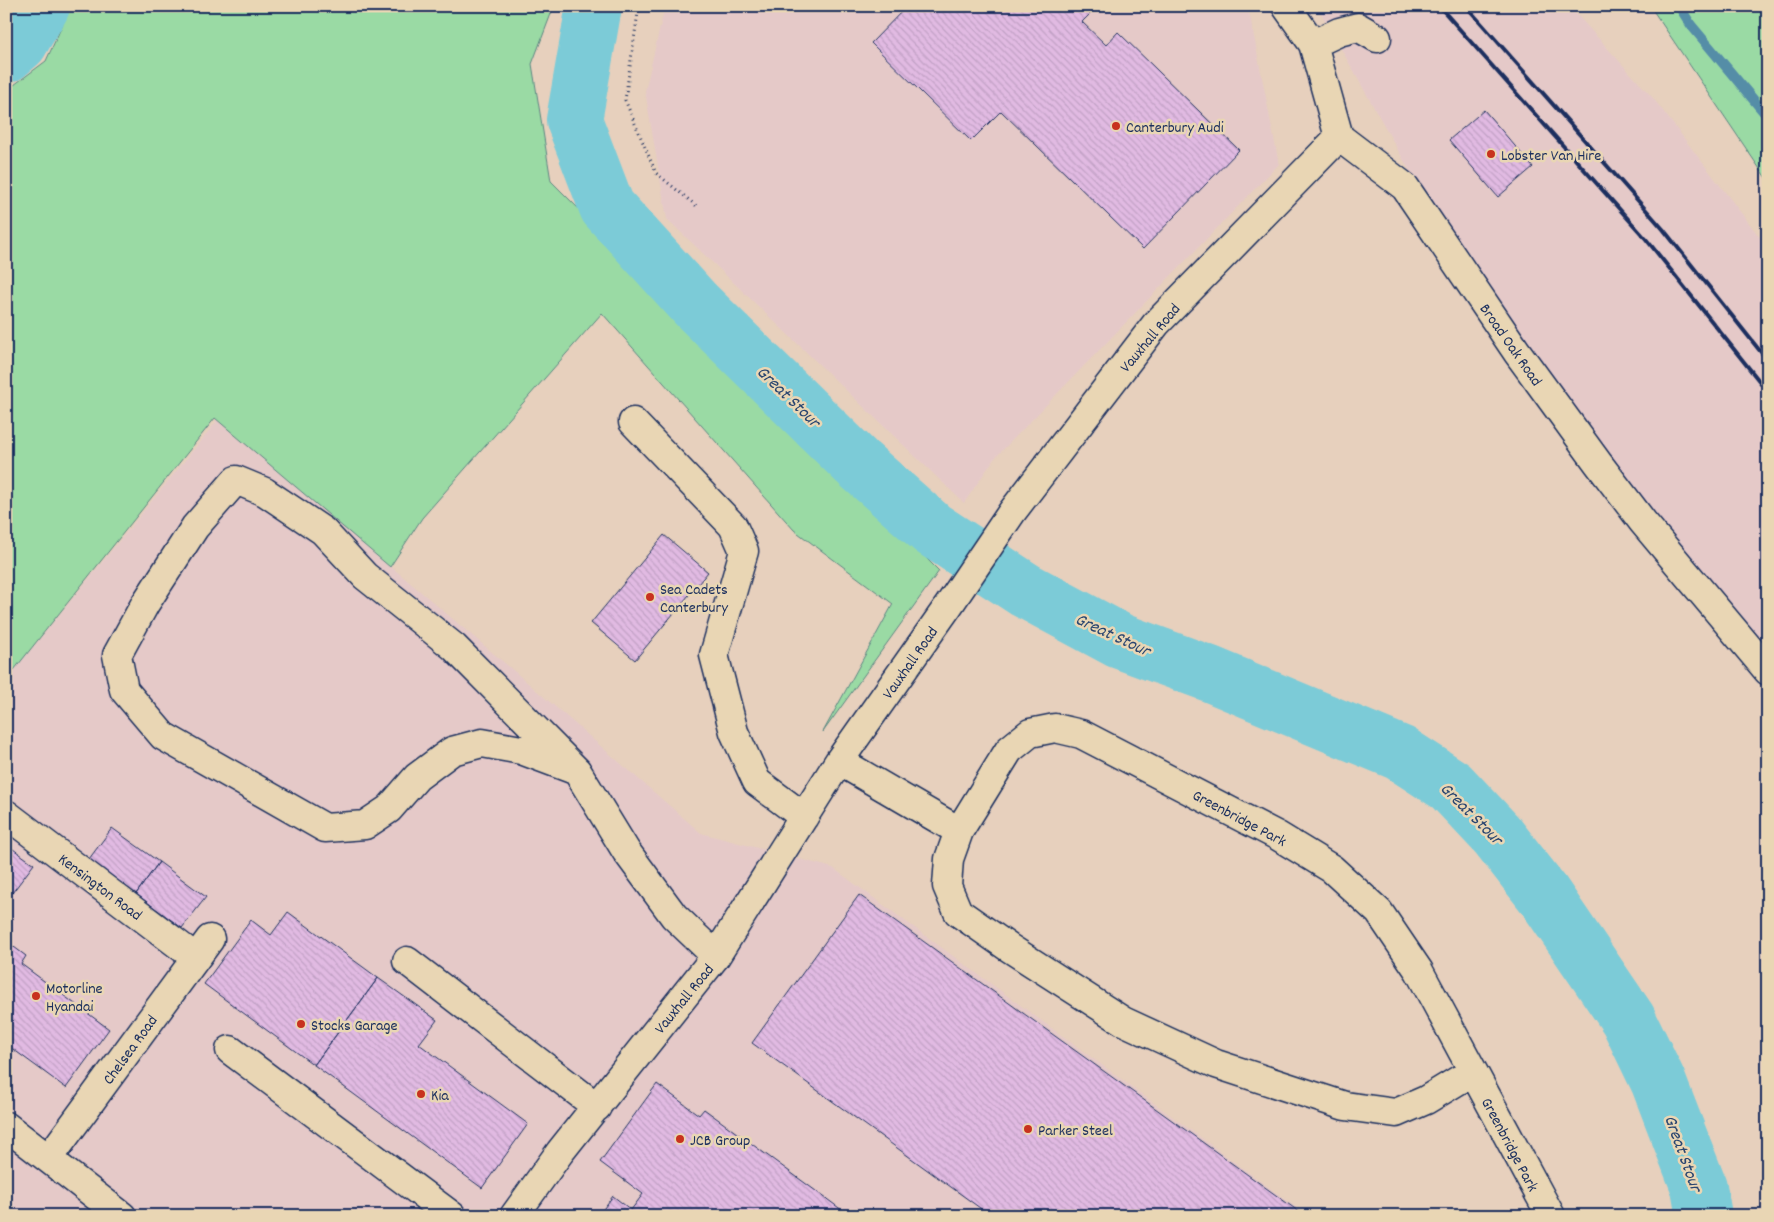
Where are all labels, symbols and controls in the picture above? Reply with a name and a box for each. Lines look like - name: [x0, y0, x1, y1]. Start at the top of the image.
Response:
- place label: Canterbury Audi: [1126, 117, 1224, 140]
- marker: Canterbury Audi: [1110, 120, 1122, 132]
- place label: Lobster Van Hire: [1501, 145, 1601, 168]
- marker: Lobster Van Hire: [1485, 148, 1497, 160]
- street label: Vauxhall Road: [1115, 299, 1187, 378]
- street label: Broad Oak Road: [1473, 299, 1547, 391]
- water label: Great Stour: [750, 361, 826, 436]
- place label: Sea Cadets Canterbury: [660, 579, 728, 620]
- marker: Sea Cadets Canterbury: [644, 591, 656, 603]
- water label: Great Stour: [1070, 608, 1156, 665]
- street label: Vauxhall Road: [878, 622, 945, 704]
- water label: Great Stour: [1433, 778, 1509, 854]
- street label: Greenbridge Park: [1188, 785, 1290, 854]
- street label: Kensington Road: [53, 849, 146, 927]
- street label: Vauxhall Road: [650, 960, 720, 1039]
- place label: Motorline Hyandai: [46, 978, 103, 1019]
- marker: Motorline Hyandai: [30, 990, 42, 1002]
- street label: Chelsea Road: [98, 1011, 164, 1090]
- place label: Stocks Garage: [311, 1015, 398, 1038]
- marker: Stocks Garage: [295, 1018, 307, 1030]
- place label: Kia: [431, 1085, 449, 1108]
- marker: Kia: [415, 1088, 427, 1100]
- street label: Greenbridge Park: [1474, 1094, 1543, 1196]
- water label: Great Stour: [1656, 1112, 1708, 1198]
- place label: Parker Steel: [1038, 1120, 1113, 1143]
- marker: Parker Steel: [1022, 1123, 1034, 1135]
- place label: JCB Group: [690, 1130, 750, 1153]
- marker: JCB Group: [674, 1133, 686, 1145]

